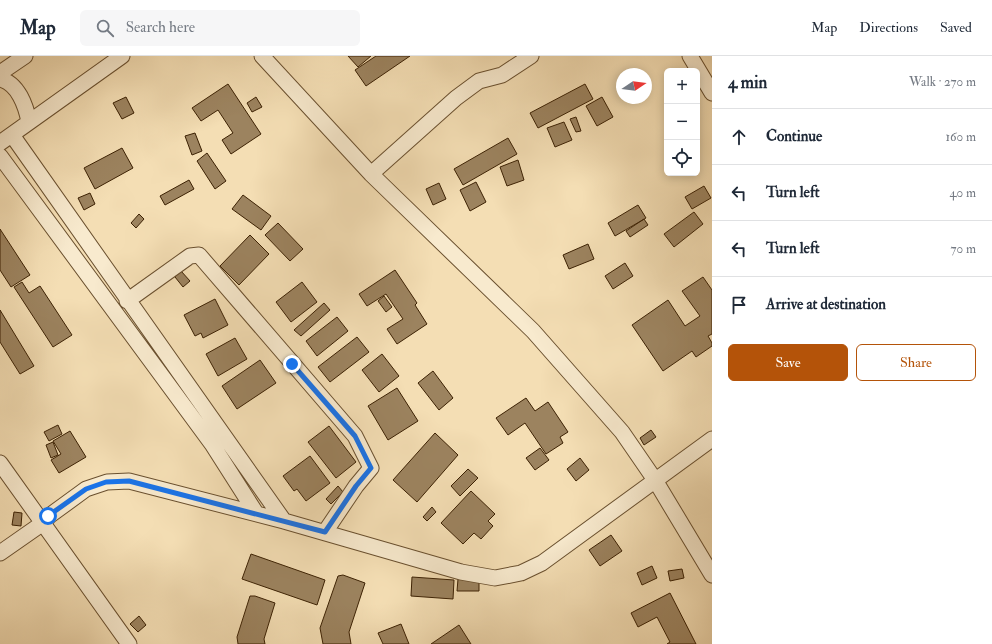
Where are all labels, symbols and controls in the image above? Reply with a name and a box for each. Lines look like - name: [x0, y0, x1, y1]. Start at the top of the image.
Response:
- search box: [80, 10, 360, 46]
- text: Map: [20, 16, 56, 40]
- icon: search: [94, 17, 116, 39]
- text: Search here: [126, 18, 195, 37]
- text: Map: [811, 19, 837, 36]
- text: Directions: [859, 19, 918, 36]
- text: Saved: [940, 19, 972, 36]
- north arrow: [616, 68, 652, 104]
- map controls: [664, 68, 700, 176]
- button: +: [664, 68, 700, 104]
- text: 4 min: [728, 72, 767, 93]
- text: Walk · 270 m: [909, 74, 976, 90]
- button: −: [664, 104, 700, 140]
- icon: ahead: [728, 126, 750, 148]
- text: Continue: [766, 127, 822, 146]
- text: 160 m: [945, 129, 976, 145]
- button: locate: [664, 140, 700, 176]
- icon: left: [728, 182, 750, 204]
- text: Turn left: [766, 183, 820, 202]
- text: 40 m: [950, 185, 976, 201]
- icon: left: [728, 238, 750, 260]
- text: Turn left: [766, 239, 820, 258]
- text: 70 m: [951, 241, 976, 257]
- icon: arrive: [728, 294, 750, 316]
- text: Arrive at destination: [766, 295, 886, 314]
- button: Save: [728, 344, 848, 381]
- button: Share: [856, 344, 976, 381]
- route end: [283, 355, 301, 373]
- route start: [39, 507, 57, 525]

